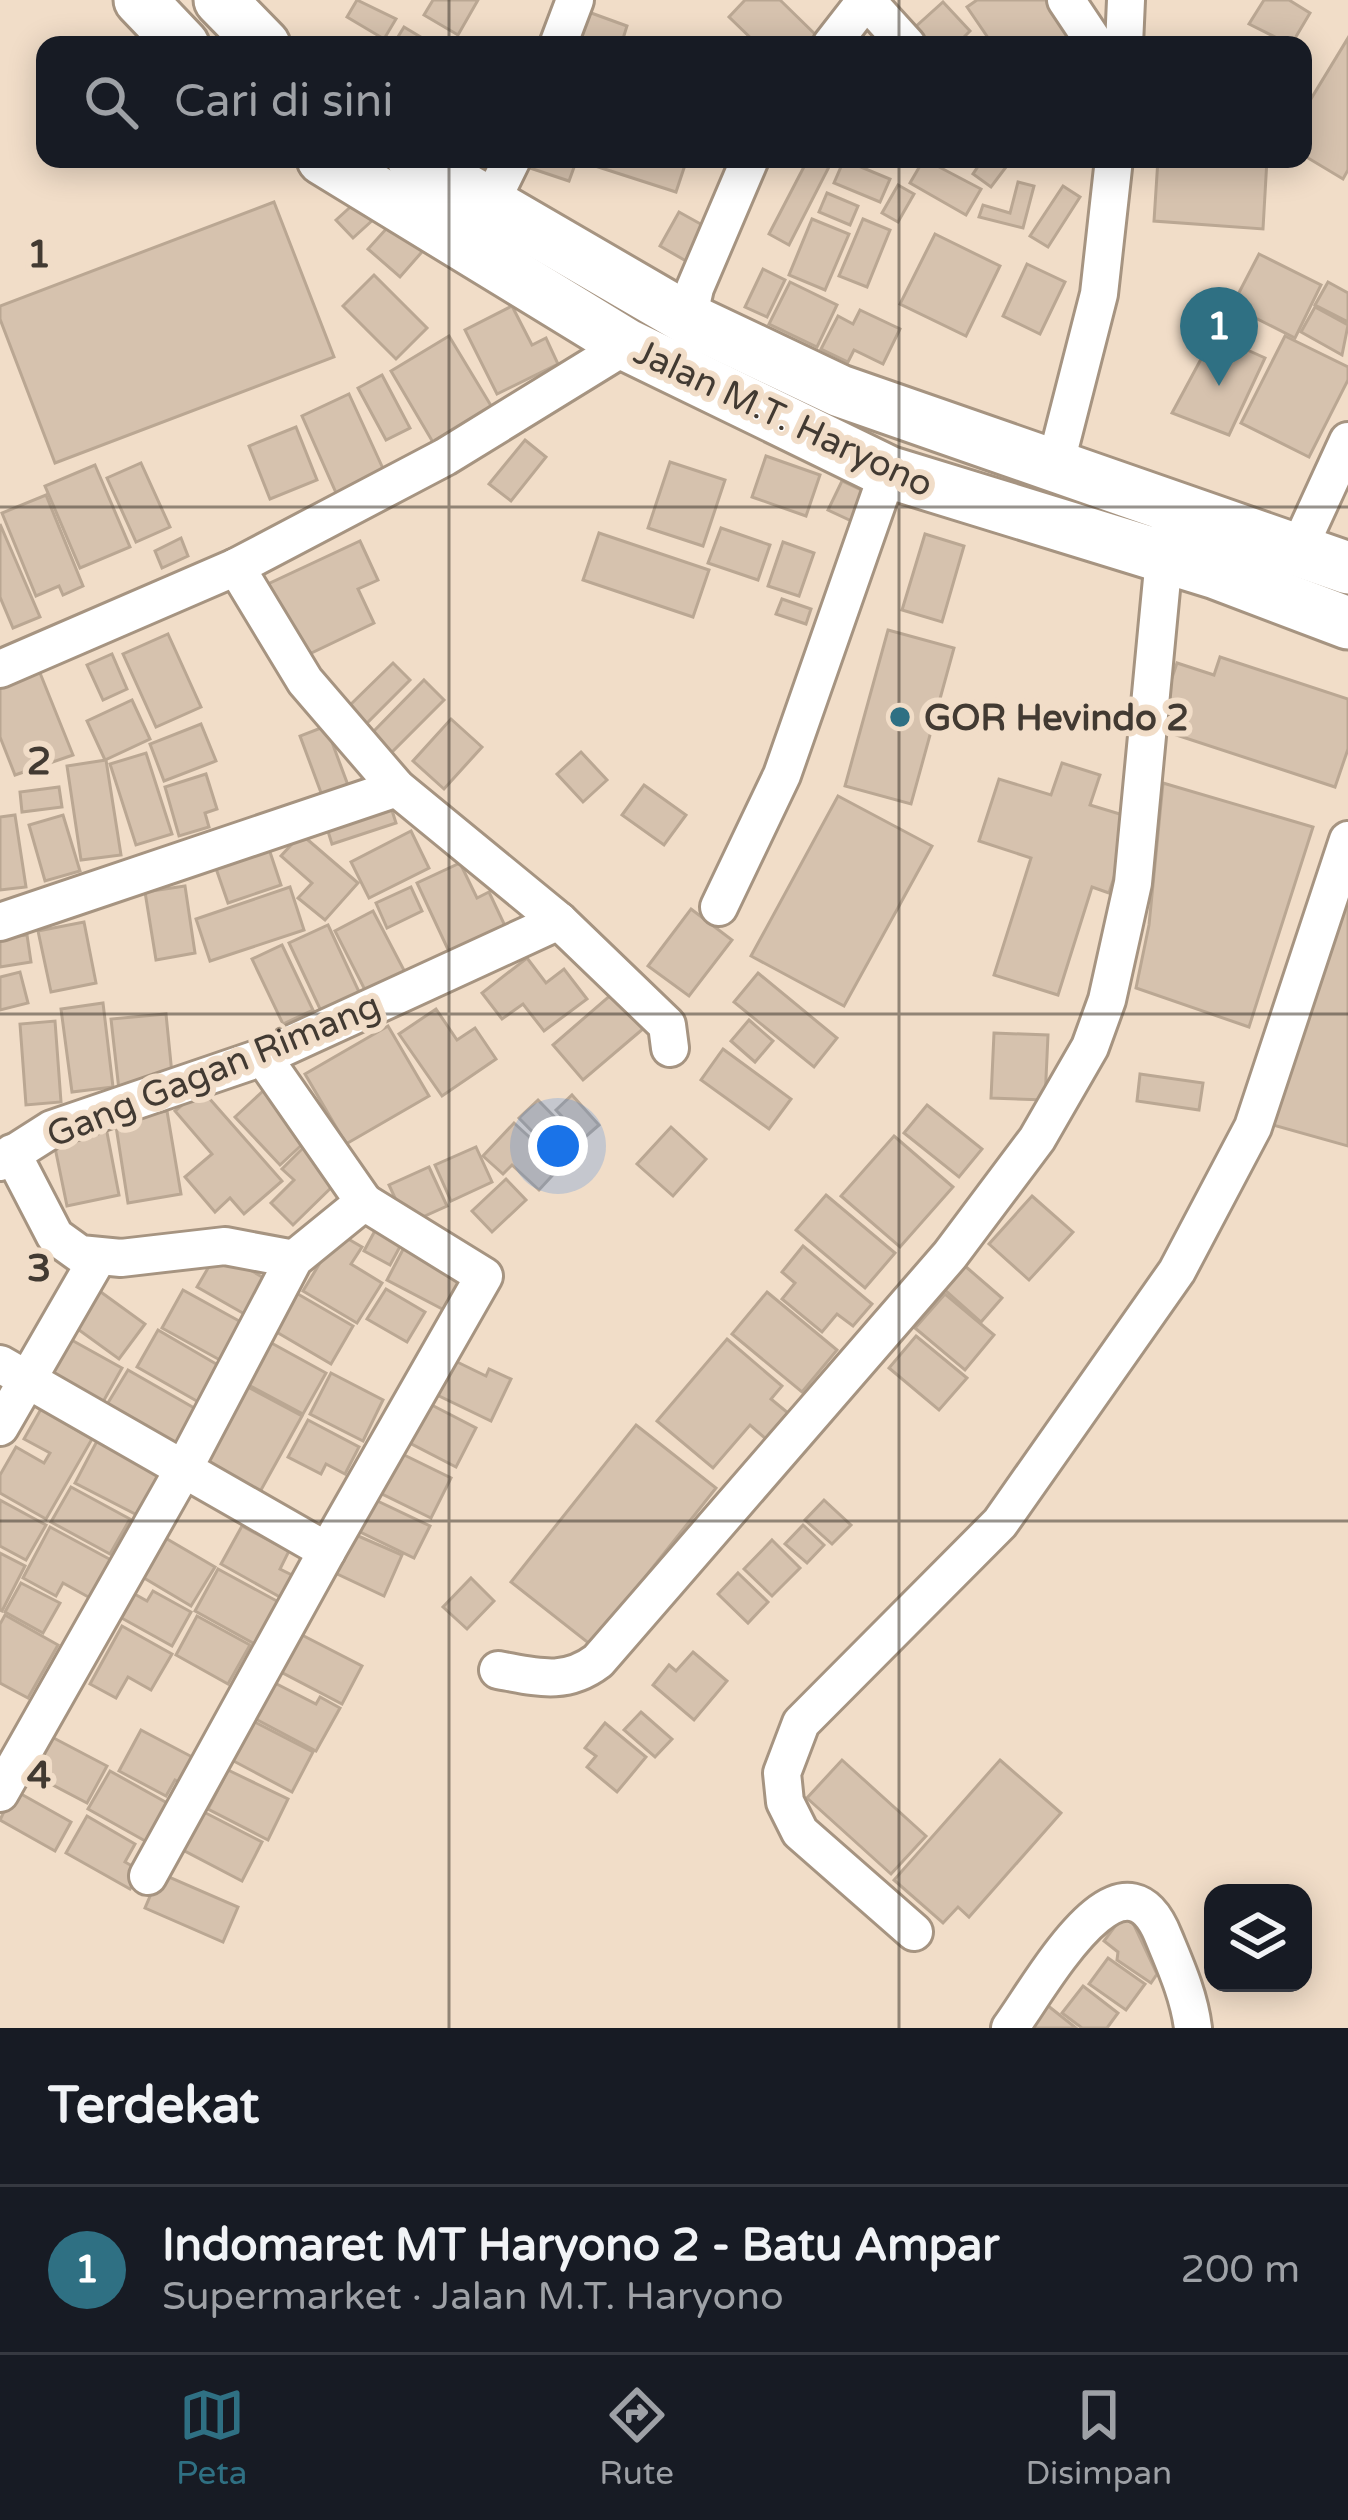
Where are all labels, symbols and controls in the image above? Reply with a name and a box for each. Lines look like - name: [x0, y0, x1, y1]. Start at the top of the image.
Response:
- search box: [36, 36, 1312, 168]
- icon: search: [78, 69, 144, 135]
- text: Cari di sini: [174, 75, 393, 129]
- text: 1: [27, 231, 51, 278]
- pin: 1: [1180, 287, 1258, 386]
- street label: Jalan M.T. Haryono: [627, 330, 940, 506]
- place label: GOR Hevindo 2: [924, 697, 1189, 740]
- marker: GOR Hevindo 2: [887, 704, 913, 730]
- text: 2: [27, 738, 51, 785]
- street label: Gang Gagan Rimang: [41, 984, 387, 1157]
- your location: [528, 1116, 588, 1176]
- text: 3: [27, 1245, 51, 1292]
- text: 4: [27, 1752, 51, 1799]
- map controls: [1204, 1884, 1312, 1992]
- button: layers: [1204, 1884, 1312, 1992]
- text: Terdekat: [48, 2075, 259, 2137]
- text: Indomaret MT Haryono 2 - Batu Ampar: [162, 2219, 1000, 2273]
- text: 1: [75, 2246, 99, 2293]
- text: 200 m: [1181, 2246, 1300, 2293]
- text: Supermarket · Jalan M.T. Haryono: [162, 2273, 784, 2320]
- tab: Peta: [176, 2382, 247, 2493]
- tab: Rute: [599, 2382, 674, 2493]
- tab: Disimpan: [1026, 2382, 1172, 2493]

